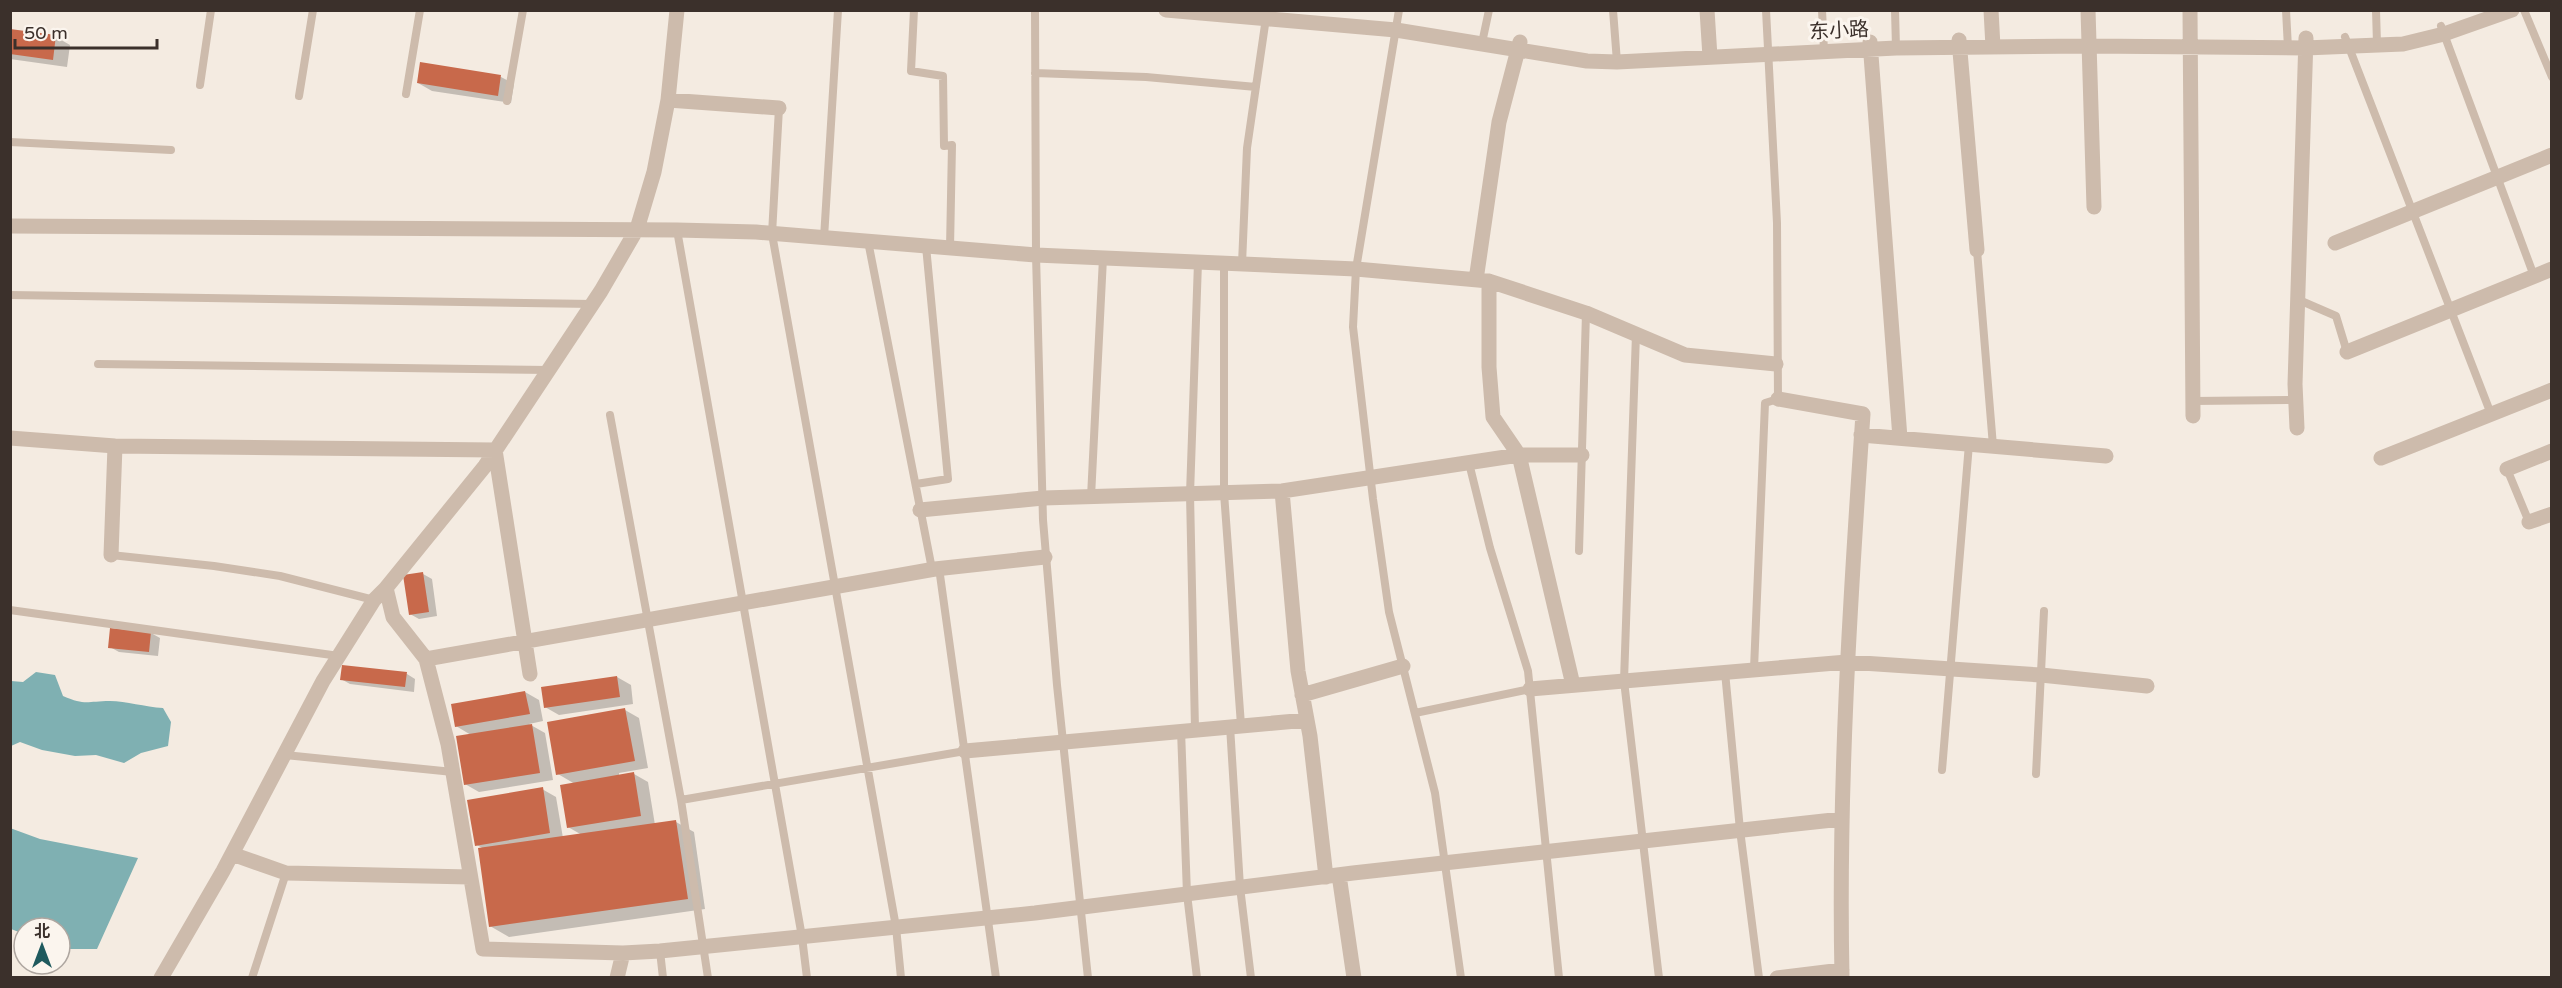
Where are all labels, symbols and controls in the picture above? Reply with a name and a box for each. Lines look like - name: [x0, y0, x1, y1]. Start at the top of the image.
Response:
- scale bar: [15, 12, 158, 50]
- street label: 东小路: [1808, 17, 1870, 45]
- text: 50 m: [24, 22, 68, 44]
- north arrow: [12, 916, 72, 976]
- text: 北: [34, 922, 50, 942]

